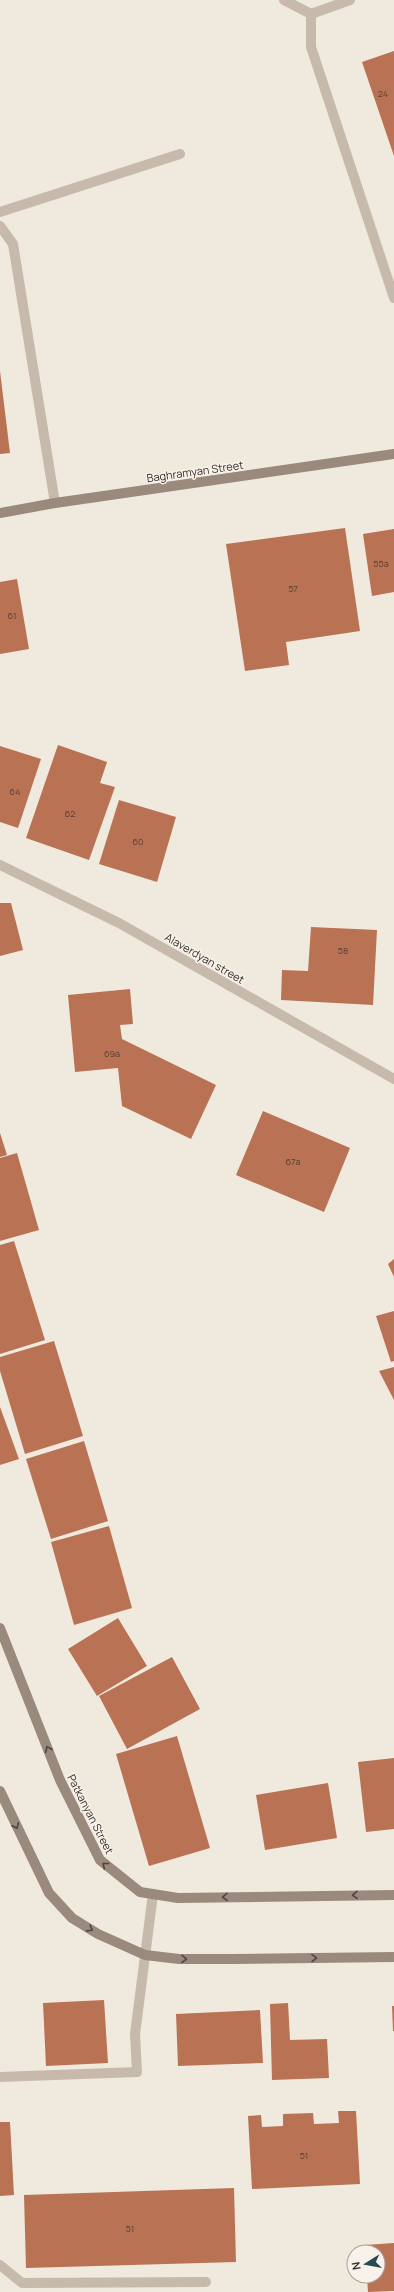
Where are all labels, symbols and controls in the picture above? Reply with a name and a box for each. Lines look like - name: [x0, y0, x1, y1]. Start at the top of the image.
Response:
- house number: 24: [378, 87, 388, 100]
- street label: Baghramyan Street: [146, 457, 244, 485]
- house number: 55a: [373, 557, 389, 570]
- house number: 57: [288, 582, 298, 595]
- house number: 61: [8, 609, 16, 622]
- house number: 64: [10, 785, 20, 798]
- house number: 62: [65, 807, 75, 820]
- house number: 60: [132, 835, 144, 848]
- street label: Alaverdyan street: [163, 929, 247, 987]
- house number: 58: [338, 944, 348, 957]
- house number: 69a: [104, 1047, 120, 1060]
- house number: 67a: [285, 1155, 301, 1168]
- one-way arrow: [44, 1745, 52, 1752]
- street label: Patkanyan Street: [64, 1772, 118, 1856]
- one-way arrow: [11, 1822, 19, 1830]
- one-way arrow: [103, 1862, 110, 1869]
- one-way arrow: [352, 1891, 358, 1899]
- one-way arrow: [222, 1893, 228, 1902]
- one-way arrow: [86, 1925, 93, 1932]
- one-way arrow: [181, 1954, 187, 1963]
- one-way arrow: [311, 1954, 317, 1962]
- house number: 51: [300, 2149, 308, 2162]
- house number: 51: [126, 2222, 134, 2235]
- north arrow: [346, 2244, 386, 2284]
- text: N: [348, 2261, 364, 2271]

